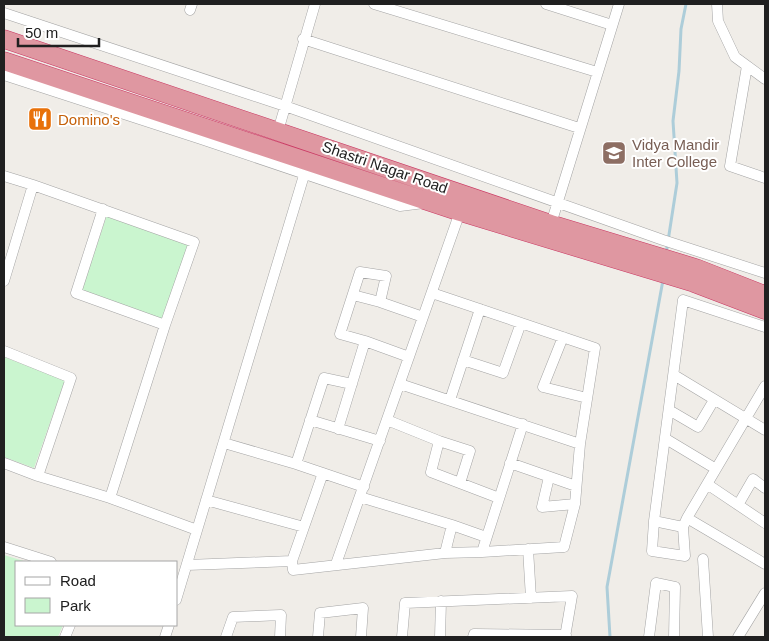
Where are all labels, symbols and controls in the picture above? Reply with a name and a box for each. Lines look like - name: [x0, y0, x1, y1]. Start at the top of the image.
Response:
- scale bar: [18, 15, 99, 47]
- text: 50 m: [25, 24, 58, 41]
- restaurant icon: Domino's: [27, 106, 53, 132]
- place label: Domino's: [58, 111, 120, 128]
- place label: Vidya Mandir Inter College: [632, 136, 719, 170]
- street label: Shastri Nagar Road: [320, 138, 450, 196]
- school or university icon: Vidya Mandir Inter College: [601, 140, 627, 166]
- legend: [15, 561, 178, 626]
- text: Road: [60, 572, 96, 589]
- text: Park: [60, 597, 91, 614]

